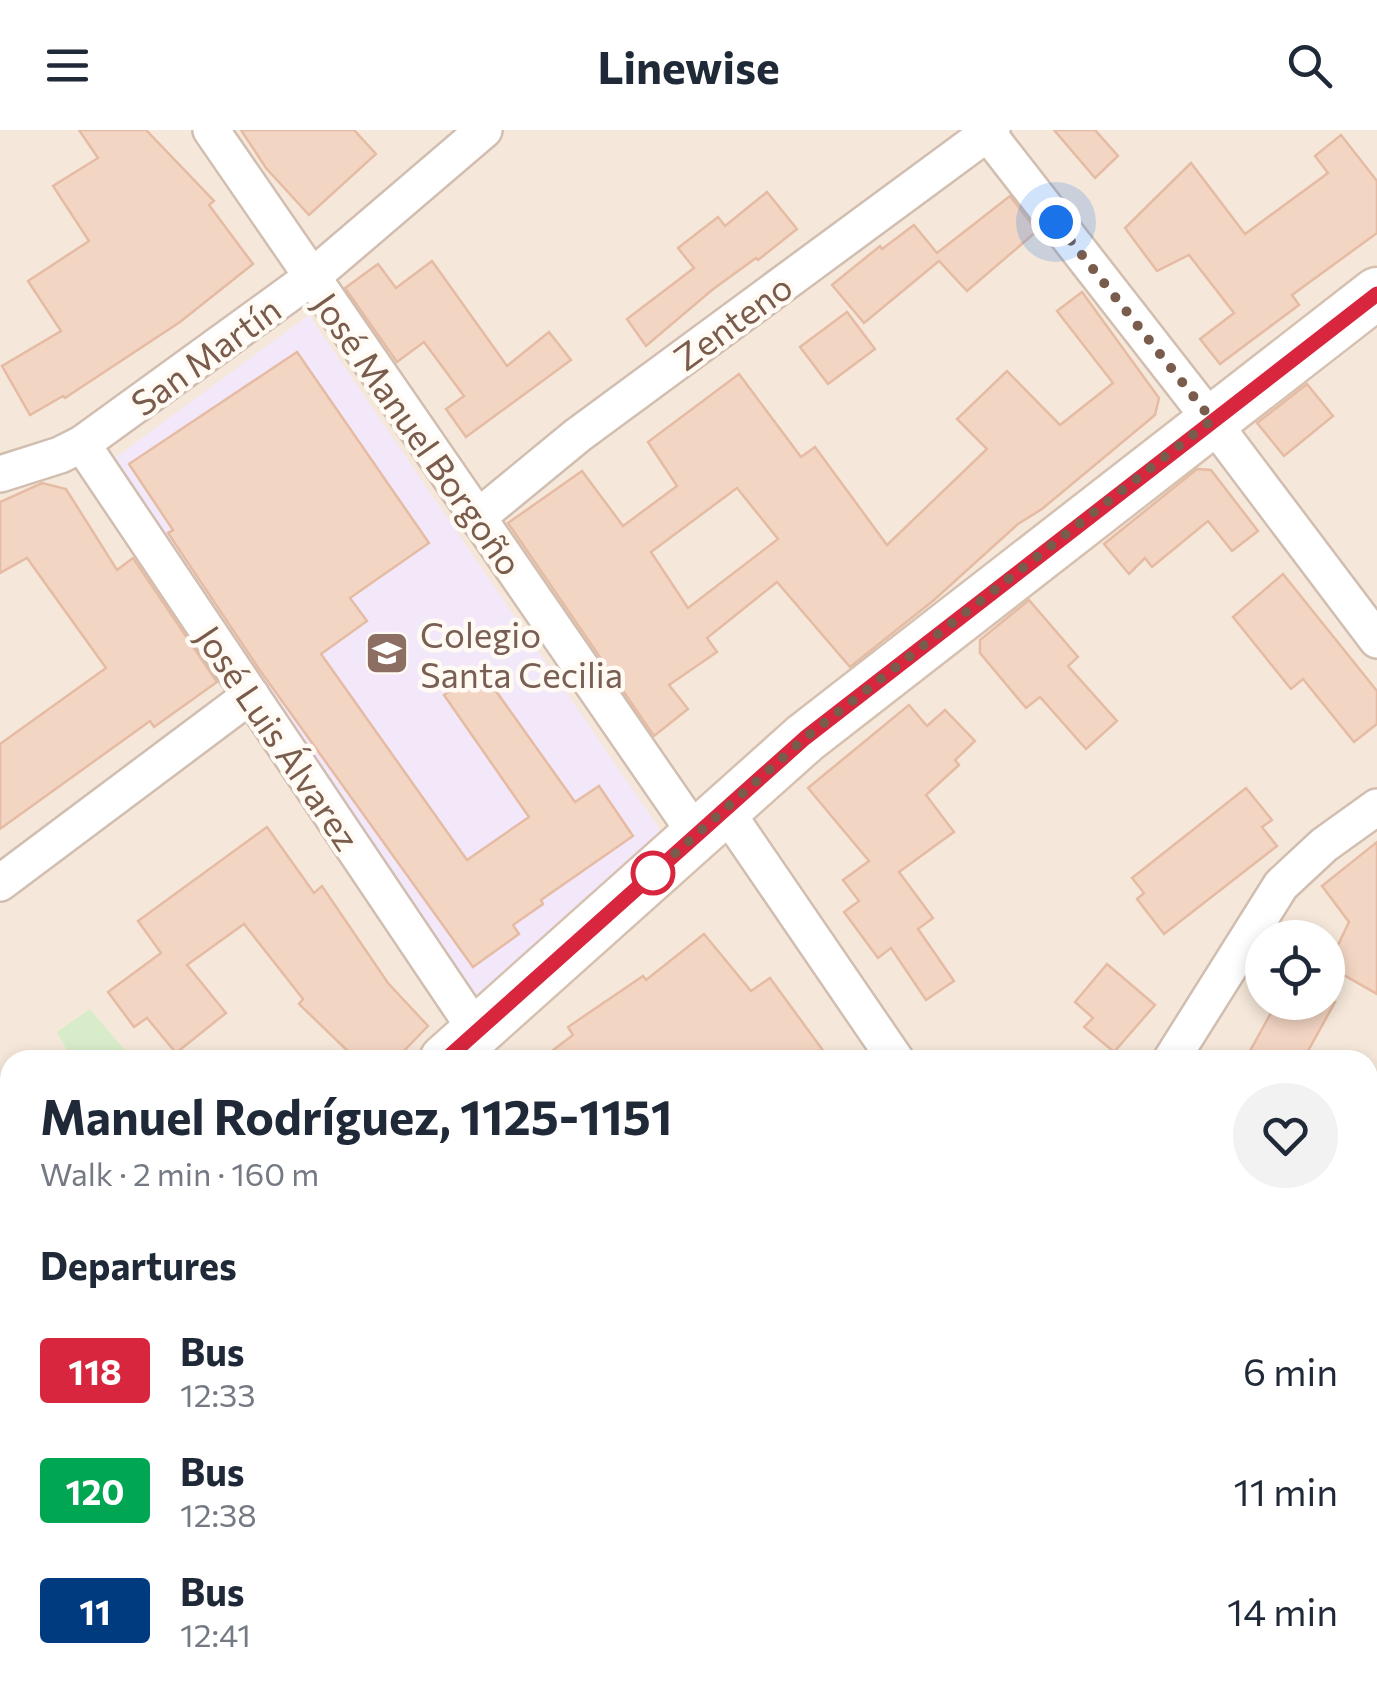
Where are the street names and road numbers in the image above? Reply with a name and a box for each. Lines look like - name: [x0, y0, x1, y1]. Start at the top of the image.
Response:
- street label: Zenteno: [665, 264, 799, 378]
- street label: José Manuel Borgoño: [305, 283, 533, 583]
- street label: San Martín: [122, 286, 288, 424]
- street label: José Luis Álvarez: [188, 617, 370, 857]

